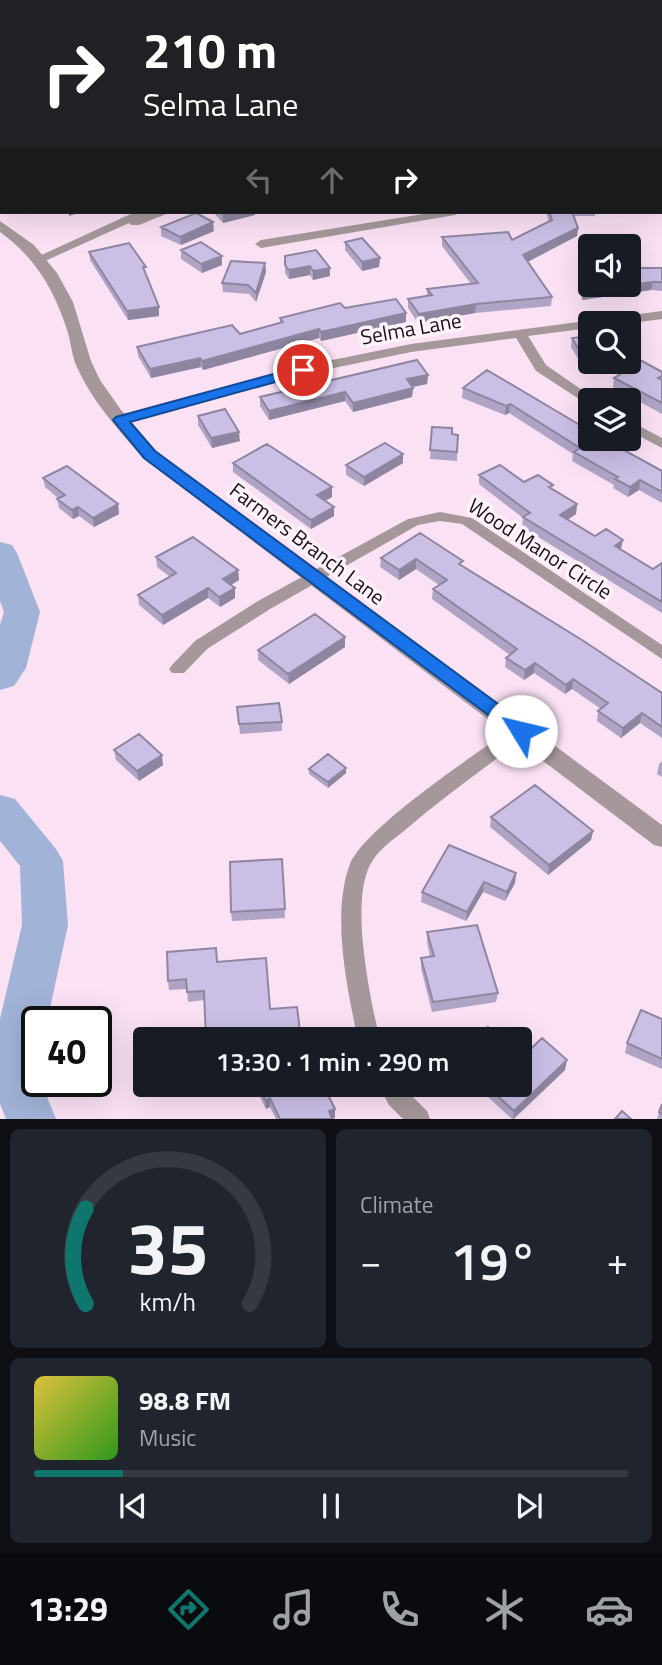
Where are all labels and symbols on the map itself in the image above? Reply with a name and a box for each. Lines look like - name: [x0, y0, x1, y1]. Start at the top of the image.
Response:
- street label: Selma Lane: [358, 303, 464, 353]
- pin: [273, 340, 333, 400]
- street label: Farmers Branch Lane: [223, 474, 392, 612]
- street label: Wood Manor Circle: [462, 489, 619, 607]
- position arrow: [484, 694, 558, 768]
- speed limit sign: 40: [21, 1006, 112, 1097]

